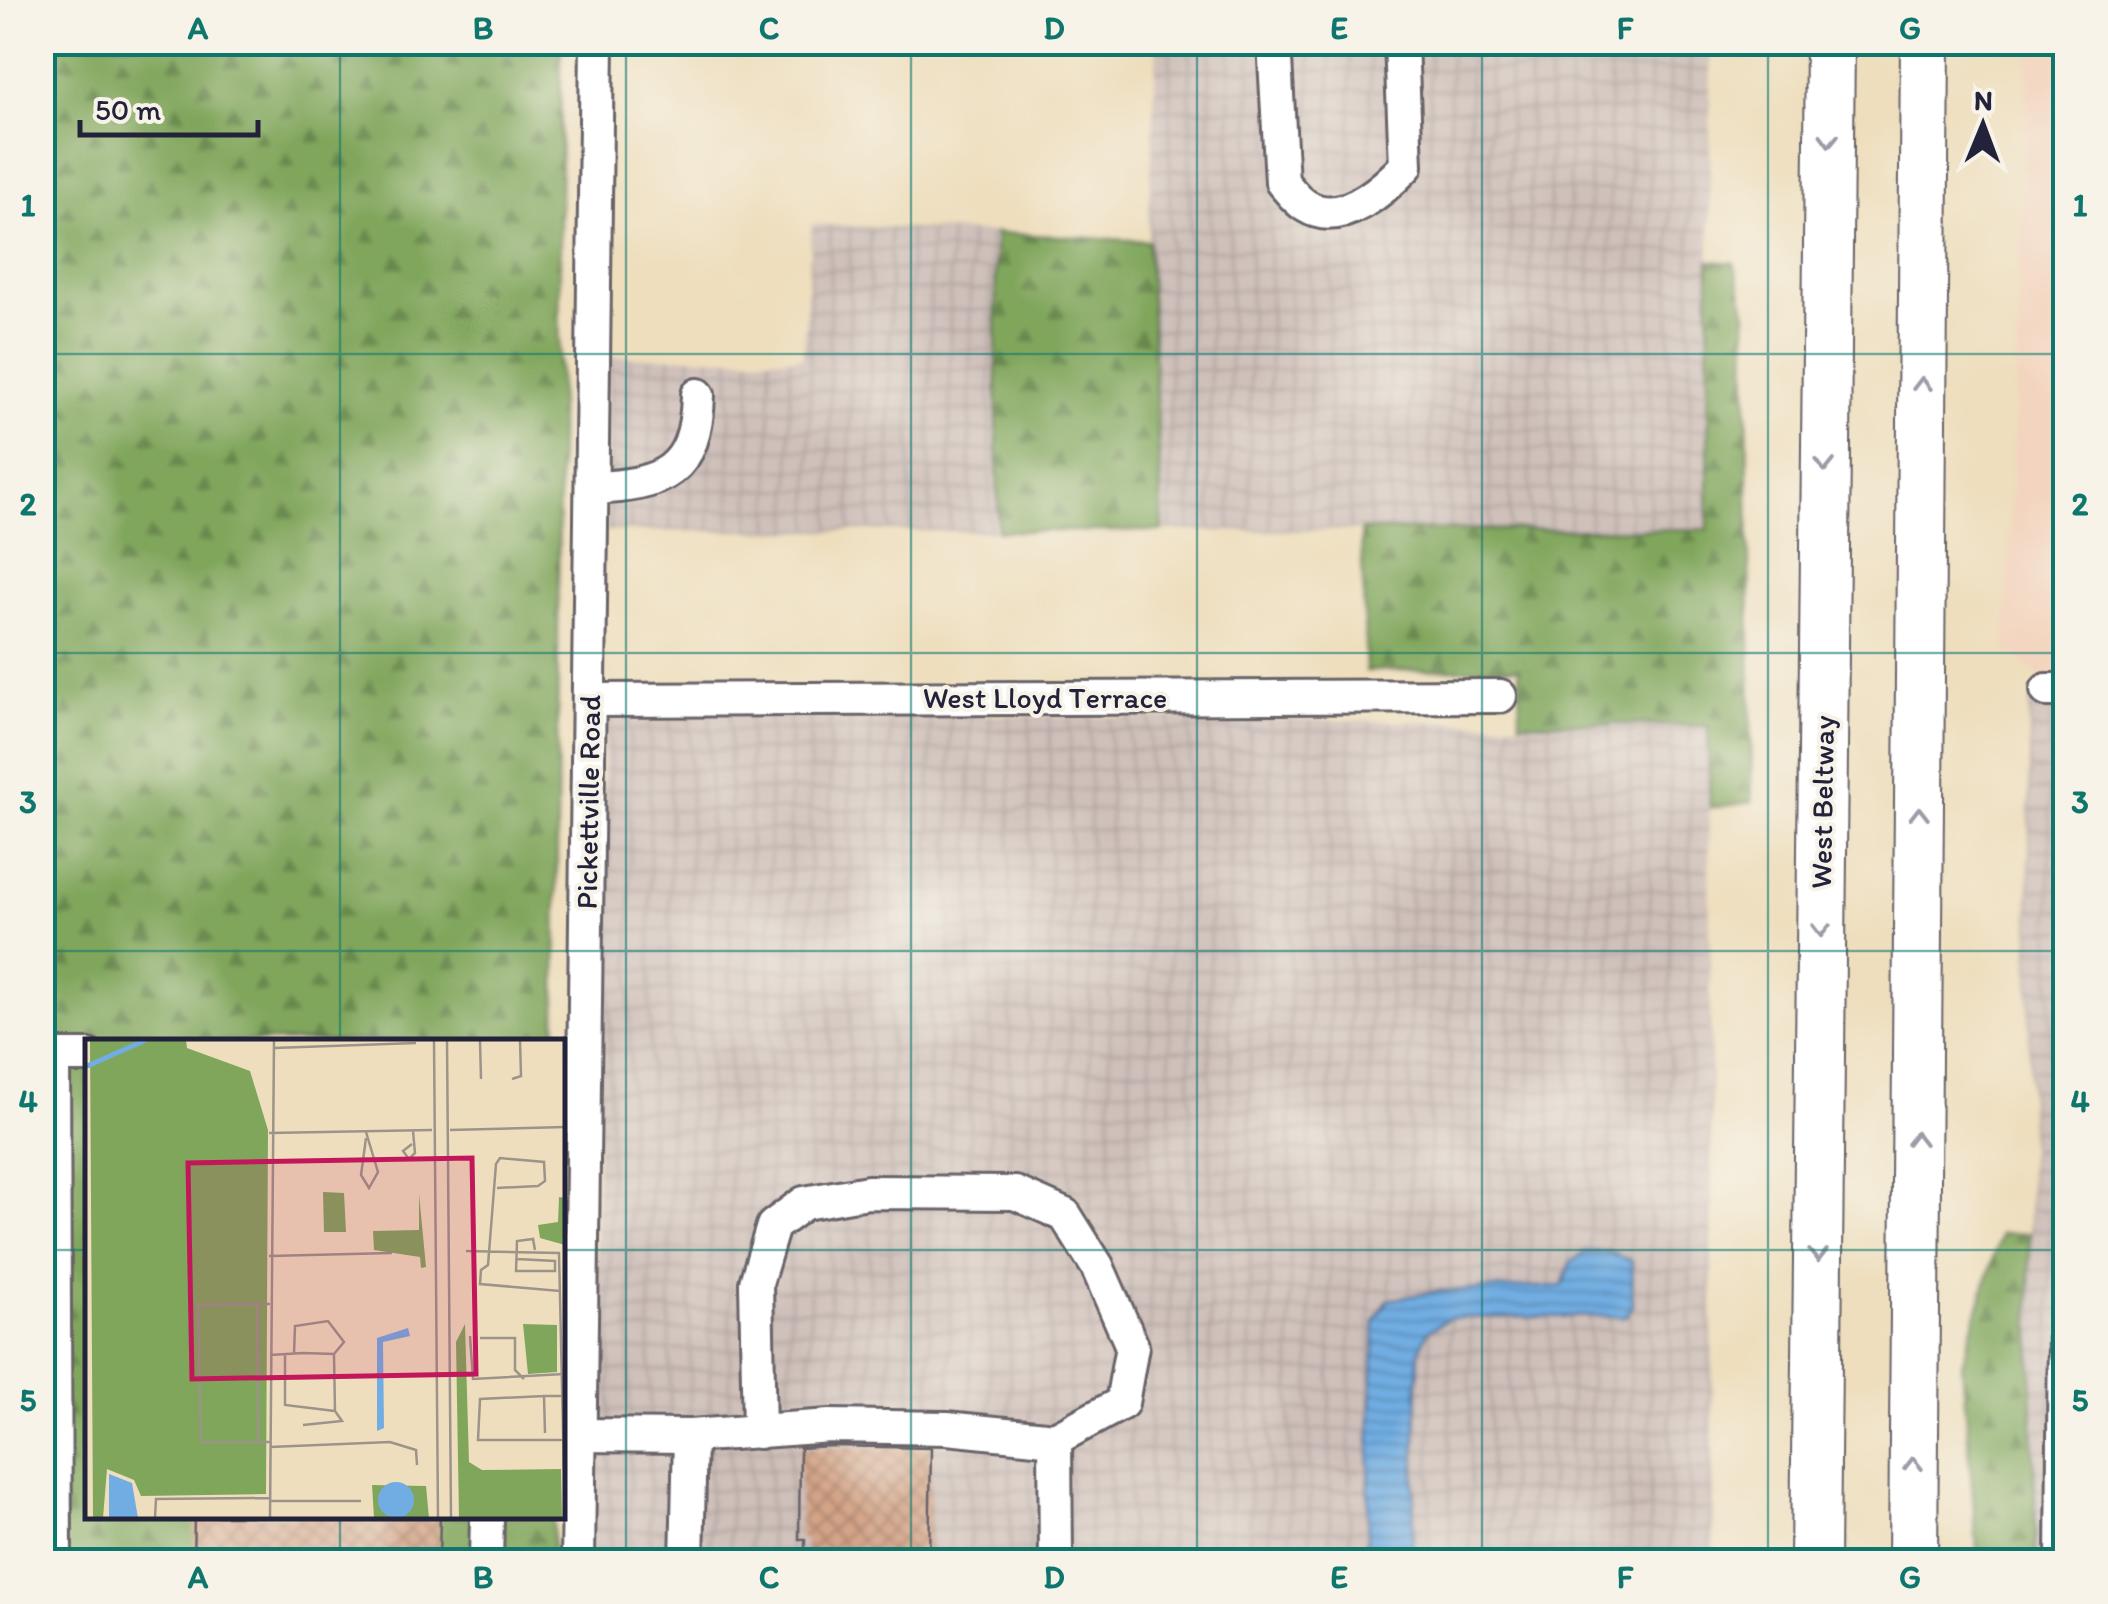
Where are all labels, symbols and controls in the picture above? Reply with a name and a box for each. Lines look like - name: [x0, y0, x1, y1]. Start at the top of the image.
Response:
- text: A: [187, 9, 209, 47]
- text: B: [473, 9, 493, 47]
- text: C: [759, 9, 779, 47]
- text: D: [1043, 9, 1065, 47]
- text: E: [1330, 9, 1348, 47]
- text: F: [1617, 9, 1634, 47]
- text: G: [1899, 9, 1921, 47]
- scale bar: [80, 75, 258, 137]
- north arrow: [1933, 75, 2033, 175]
- text: N: [1974, 83, 1993, 117]
- text: 50 m: [95, 91, 161, 128]
- one-way arrow: [1818, 132, 1839, 148]
- text: 1: [21, 186, 36, 224]
- text: 1: [2073, 186, 2088, 224]
- one-way arrow: [1911, 376, 1933, 392]
- one-way arrow: [1814, 458, 1836, 473]
- text: 2: [20, 485, 37, 523]
- text: 2: [2072, 485, 2089, 523]
- street label: West Lloyd Terrace: [923, 679, 1167, 716]
- street label: Pickettville Road: [568, 694, 608, 910]
- street label: West Beltway: [1802, 715, 1842, 889]
- text: 3: [19, 783, 37, 821]
- text: 3: [2071, 783, 2089, 821]
- one-way arrow: [1908, 806, 1930, 822]
- one-way arrow: [1810, 922, 1832, 938]
- inset map: [85, 1039, 565, 1519]
- text: 4: [18, 1082, 38, 1120]
- text: 4: [2070, 1082, 2090, 1120]
- one-way arrow: [1905, 1131, 1927, 1146]
- one-way arrow: [1807, 1248, 1829, 1263]
- text: 5: [20, 1381, 37, 1419]
- text: 5: [2072, 1381, 2089, 1419]
- one-way arrow: [1903, 1456, 1924, 1472]
- text: A: [187, 1558, 209, 1596]
- text: B: [473, 1558, 493, 1596]
- text: C: [759, 1558, 779, 1596]
- text: D: [1043, 1558, 1065, 1596]
- text: E: [1330, 1558, 1348, 1596]
- text: F: [1617, 1558, 1634, 1596]
- text: G: [1899, 1558, 1921, 1596]

